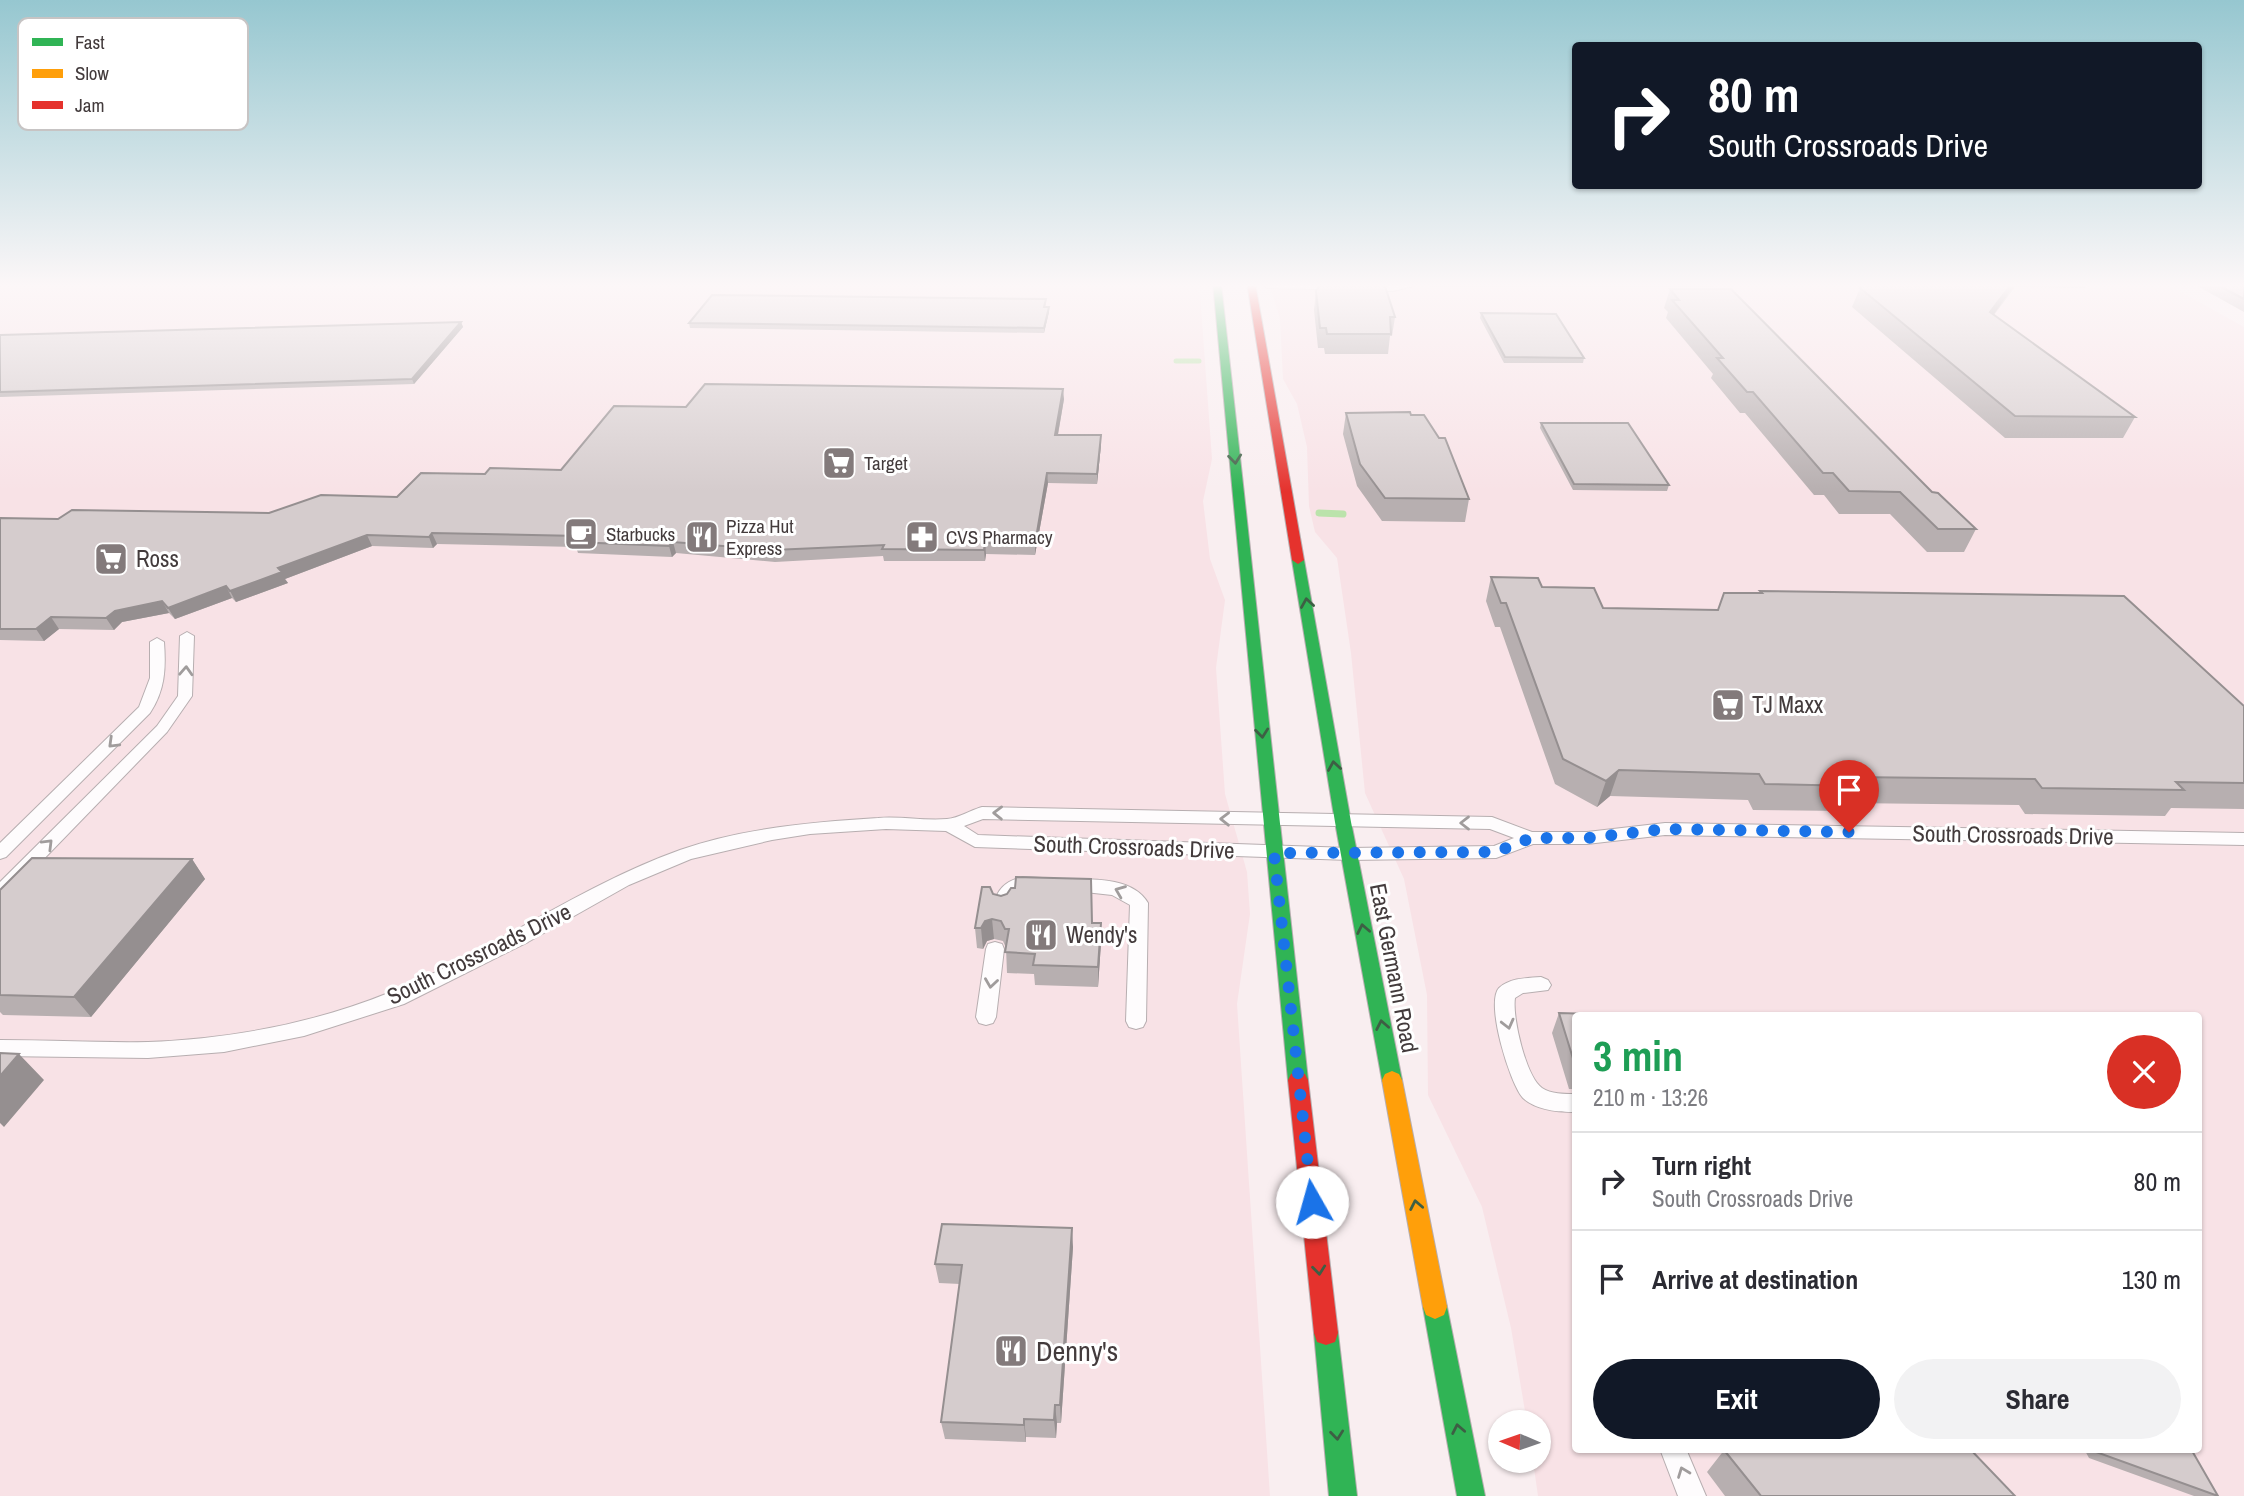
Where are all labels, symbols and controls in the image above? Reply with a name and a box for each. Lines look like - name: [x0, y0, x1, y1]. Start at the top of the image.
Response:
- legend: [18, 18, 248, 130]
- text: Fast: [75, 29, 105, 55]
- text: Slow: [75, 60, 110, 86]
- text: 80 m: [1708, 61, 1800, 127]
- icon: right: [1593, 70, 1684, 161]
- text: Jam: [75, 92, 104, 118]
- text: South Crossroads Drive: [1708, 124, 1988, 167]
- supermarket icon: Target: [820, 444, 858, 482]
- place label: Target: [864, 450, 908, 476]
- one-way arrow: [1227, 454, 1242, 465]
- place label: Pizza Hut Express: [726, 513, 794, 561]
- cafe icon: Starbucks: [562, 515, 600, 553]
- restaurant icon: Pizza Hut Express: [683, 518, 721, 556]
- pharmacy icon: CVS Pharmacy: [903, 518, 941, 556]
- place label: Starbucks: [606, 521, 675, 547]
- place label: CVS Pharmacy: [946, 524, 1053, 550]
- supermarket icon: Ross: [92, 540, 130, 578]
- place label: Ross: [136, 543, 179, 574]
- one-way arrow: [1300, 597, 1315, 609]
- one-way arrow: [179, 665, 194, 676]
- supermarket icon: TJ Maxx: [1709, 686, 1747, 724]
- place label: TJ Maxx: [1752, 689, 1824, 720]
- one-way arrow: [1254, 727, 1269, 738]
- one-way arrow: [108, 735, 121, 748]
- one-way arrow: [1327, 760, 1342, 772]
- pin: [1819, 760, 1879, 832]
- icon: arrive: [1830, 771, 1868, 809]
- one-way arrow: [992, 805, 1003, 821]
- one-way arrow: [1220, 811, 1231, 826]
- one-way arrow: [1460, 815, 1471, 830]
- street label: South Crossroads Drive: [1912, 817, 2114, 852]
- street label: South Crossroads Drive: [1033, 827, 1235, 866]
- one-way arrow: [40, 840, 52, 852]
- street label: East Germann Road: [1363, 881, 1426, 1055]
- one-way arrow: [1115, 885, 1127, 899]
- street label: South Crossroads Drive: [382, 896, 576, 1012]
- restaurant icon: Wendy's: [1022, 916, 1060, 954]
- place label: Wendy's: [1066, 919, 1137, 950]
- one-way arrow: [1357, 923, 1372, 935]
- one-way arrow: [983, 977, 998, 989]
- one-way arrow: [1500, 1018, 1514, 1030]
- one-way arrow: [1375, 1019, 1390, 1031]
- text: 3 min: [1593, 1028, 1683, 1084]
- button: close: [2107, 1035, 2181, 1109]
- text: 210 m · 13:26: [1593, 1082, 1708, 1113]
- text: Turn right: [1652, 1148, 1751, 1183]
- icon: right: [1593, 1162, 1631, 1200]
- text: 80 m: [2134, 1164, 2181, 1199]
- position arrow: [1275, 1165, 1349, 1239]
- text: South Crossroads Drive: [1652, 1183, 1853, 1214]
- one-way arrow: [1409, 1199, 1424, 1211]
- icon: arrive: [1593, 1260, 1631, 1298]
- text: Arrive at destination: [1652, 1262, 1858, 1297]
- text: 130 m: [2122, 1262, 2181, 1297]
- one-way arrow: [1311, 1264, 1326, 1275]
- restaurant icon: Denny's: [992, 1332, 1030, 1370]
- place label: Denny's: [1036, 1332, 1118, 1370]
- button: Exit: [1593, 1359, 1880, 1439]
- button: Share: [1894, 1359, 2181, 1439]
- north arrow: [1488, 1410, 1550, 1474]
- map controls: [1488, 1410, 1551, 1473]
- one-way arrow: [1452, 1423, 1467, 1435]
- one-way arrow: [1329, 1430, 1344, 1441]
- one-way arrow: [1677, 1467, 1691, 1479]

